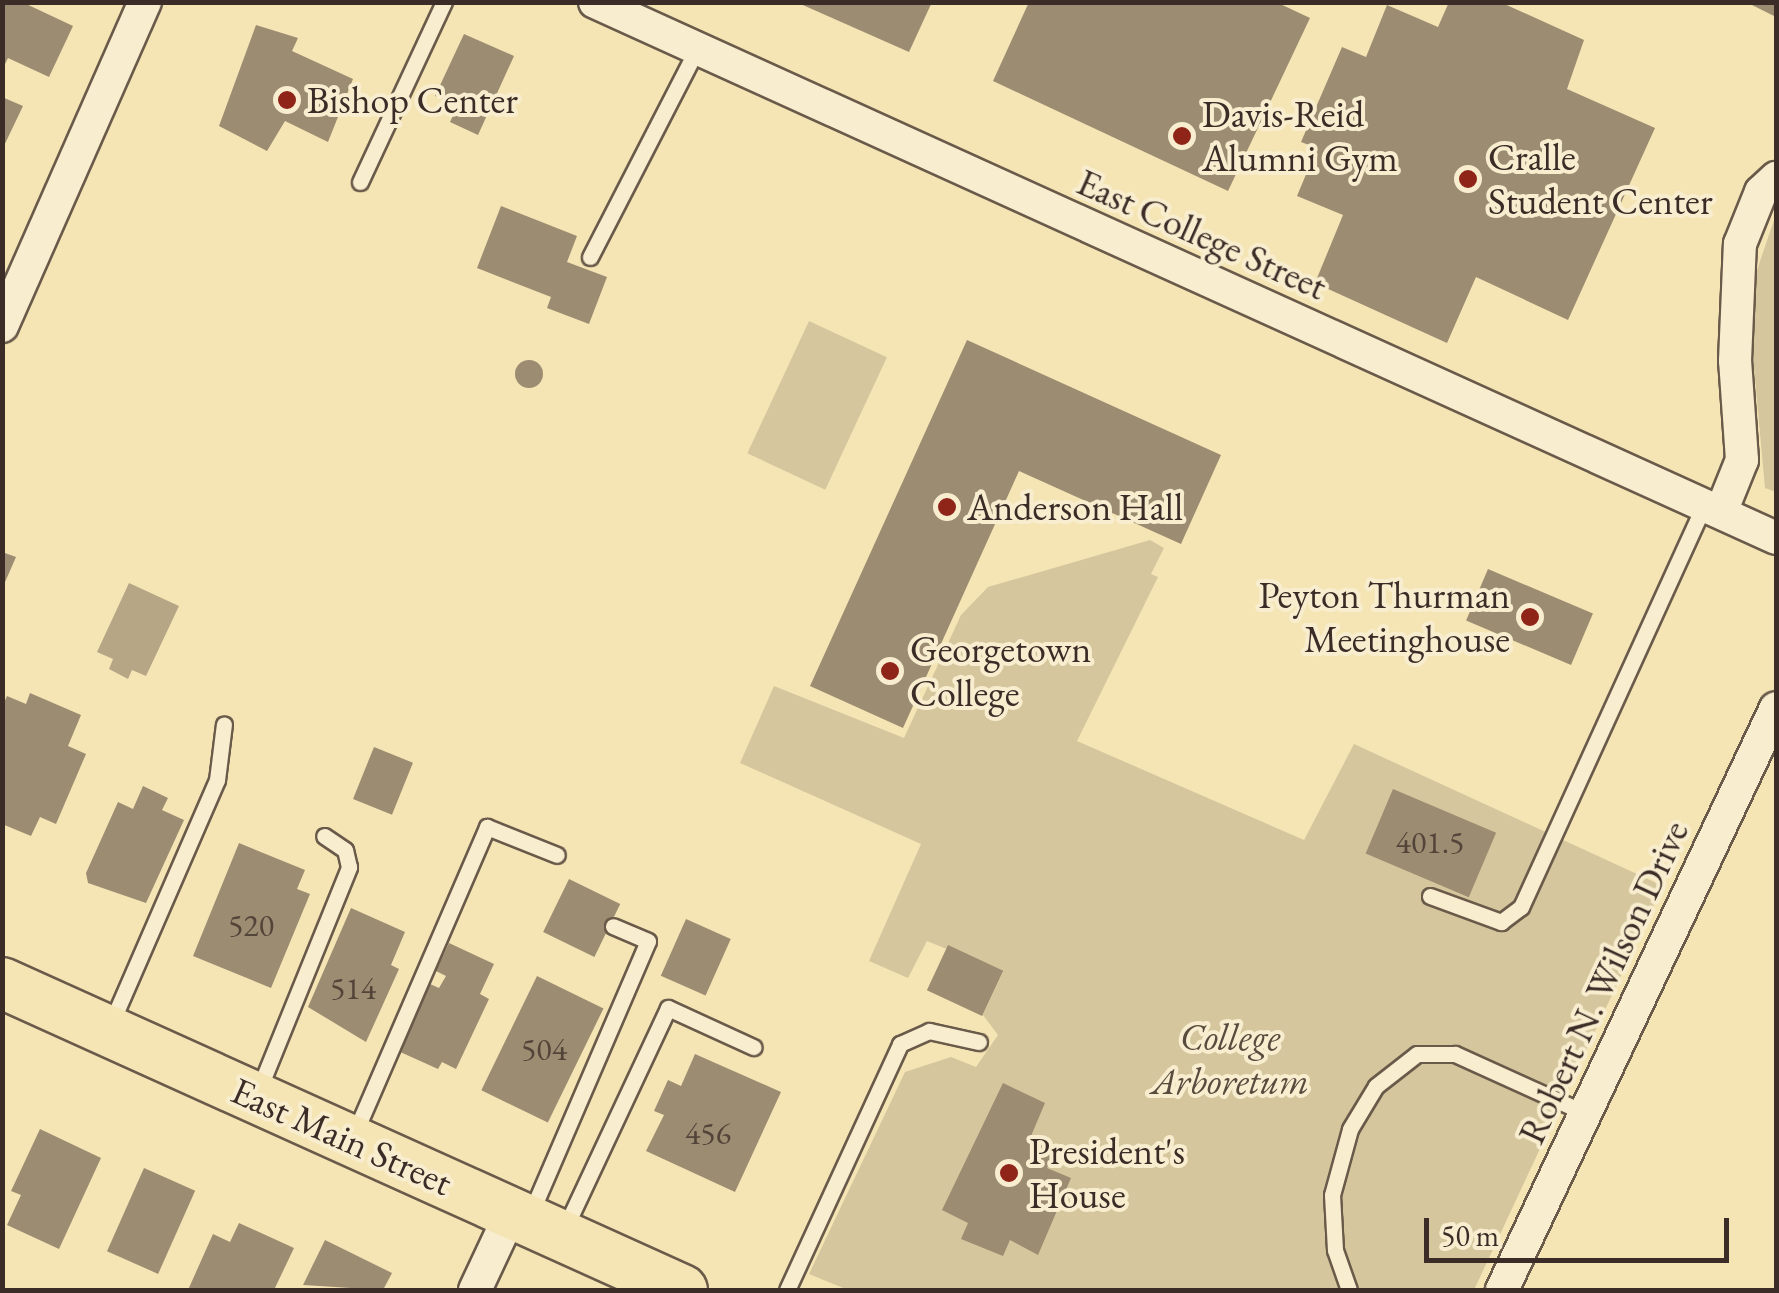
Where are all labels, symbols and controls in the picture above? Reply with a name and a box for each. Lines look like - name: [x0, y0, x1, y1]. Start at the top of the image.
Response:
- place label: Bishop Center: [307, 77, 518, 123]
- marker: Bishop Center: [276, 89, 298, 111]
- place label: Davis-Reid Alumni Gym: [1202, 91, 1398, 180]
- marker: Davis-Reid Alumni Gym: [1171, 125, 1193, 147]
- place label: Cralle Student Center: [1488, 134, 1713, 223]
- street label: East College Street: [1070, 159, 1334, 309]
- marker: Cralle Student Center: [1457, 168, 1479, 190]
- place label: Anderson Hall: [967, 484, 1183, 530]
- marker: Anderson Hall: [936, 496, 958, 518]
- place label: Peyton Thurman Meetinghouse: [1259, 572, 1510, 662]
- marker: Peyton Thurman Meetinghouse: [1519, 606, 1541, 628]
- place label: Georgetown College: [910, 626, 1091, 716]
- marker: Georgetown College: [879, 660, 901, 682]
- street label: Robert N. Wilson Drive: [1508, 813, 1698, 1151]
- house number: 401.5: [1396, 823, 1464, 861]
- house number: 520: [228, 906, 274, 944]
- house number: 514: [330, 969, 376, 1007]
- park label: College Arboretum: [1151, 1014, 1309, 1104]
- house number: 504: [521, 1030, 567, 1068]
- street label: East Main Street: [225, 1067, 459, 1205]
- house number: 456: [685, 1114, 731, 1152]
- place label: President's House: [1029, 1128, 1185, 1218]
- marker: President's House: [998, 1162, 1020, 1184]
- scale bar: [1429, 1198, 1734, 1260]
- text: 50 m: [1441, 1216, 1499, 1255]

